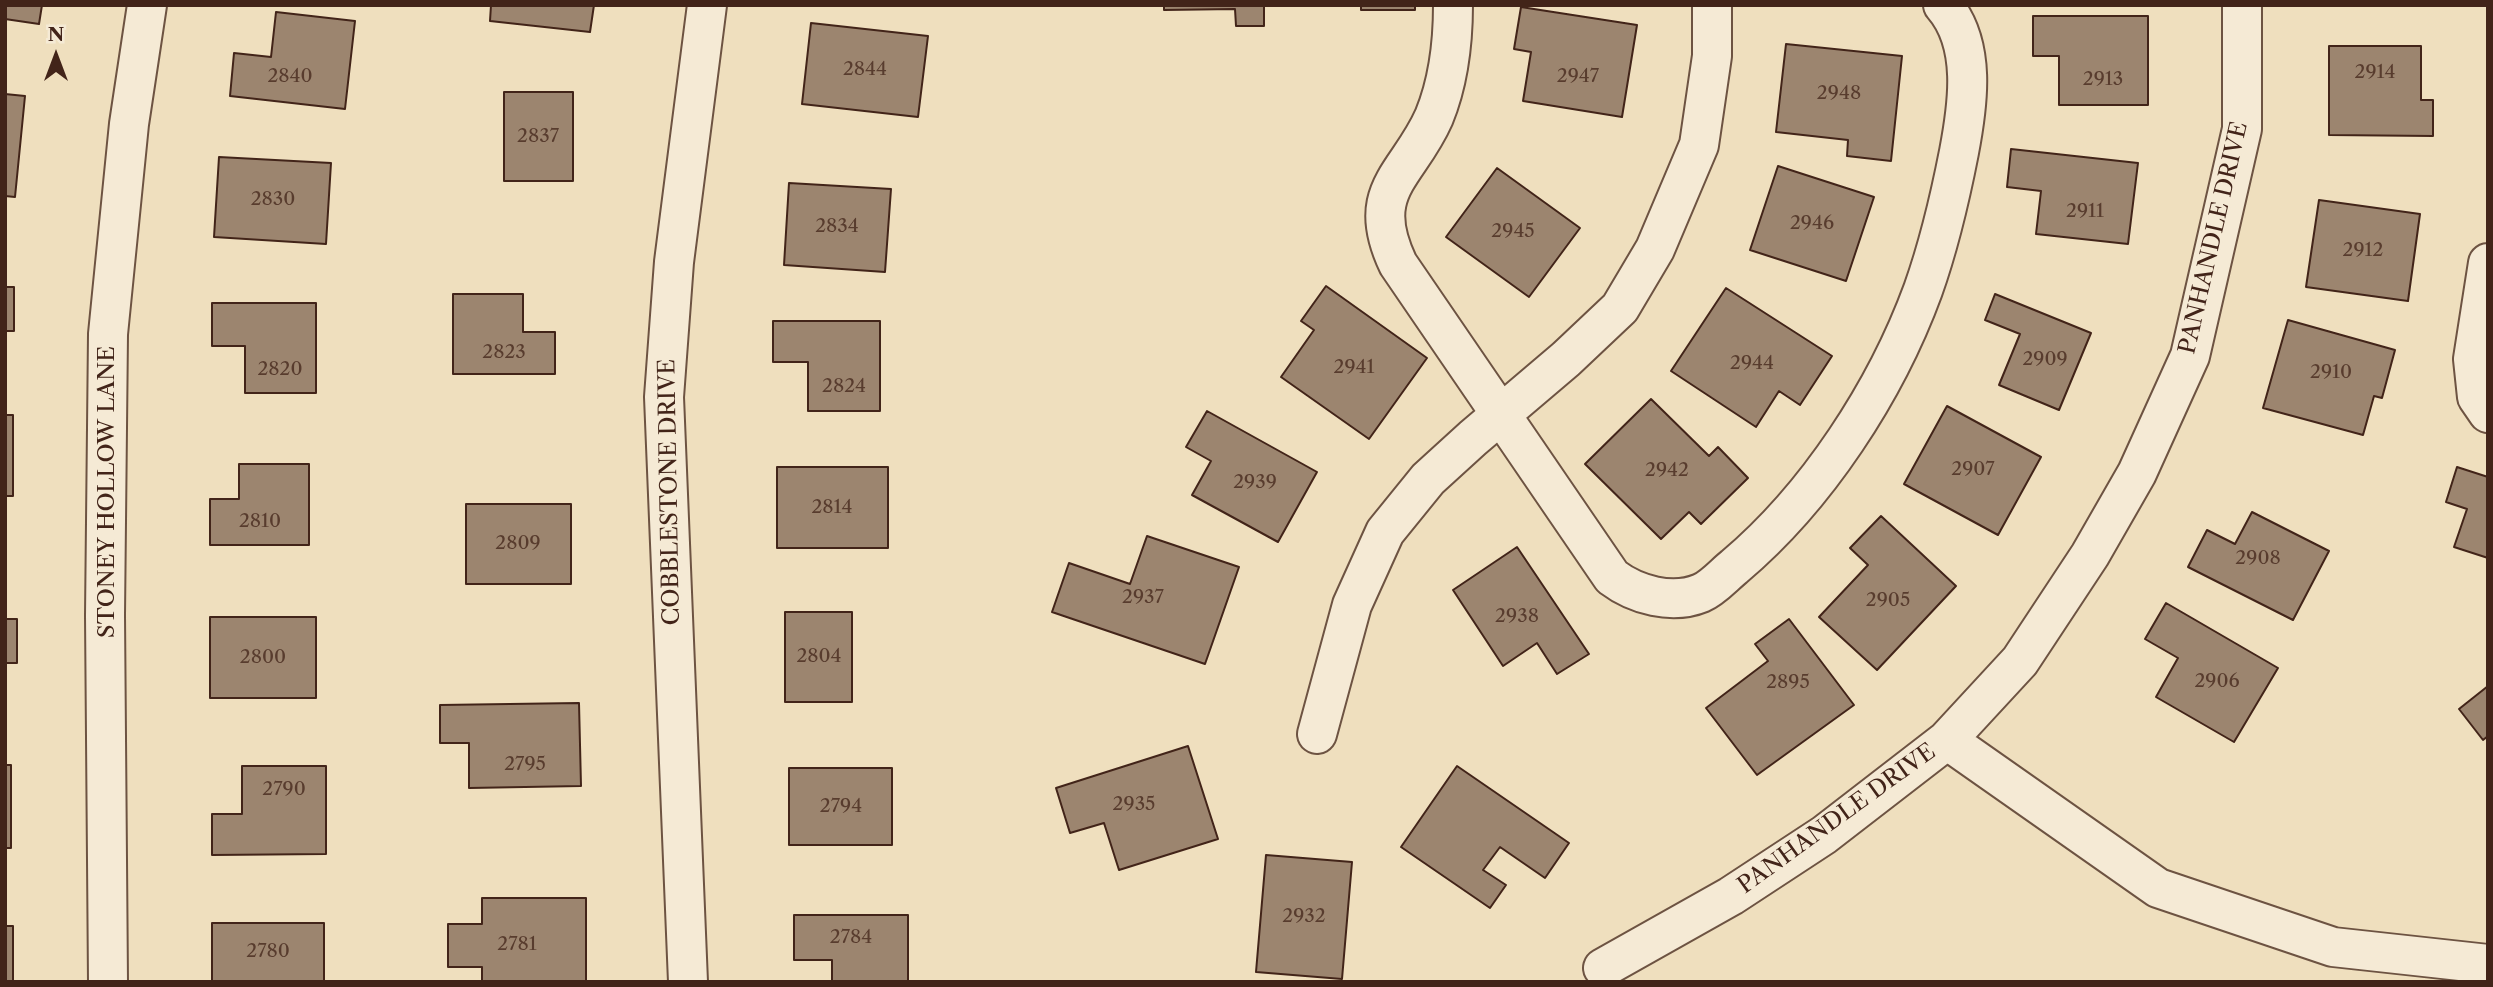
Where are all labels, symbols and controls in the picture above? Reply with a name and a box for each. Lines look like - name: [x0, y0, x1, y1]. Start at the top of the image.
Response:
- north arrow: [21, 21, 91, 91]
- text: N: [48, 23, 64, 46]
- house number: 2844: [843, 59, 887, 81]
- house number: 2914: [2354, 62, 2396, 84]
- house number: 2840: [267, 66, 313, 88]
- house number: 2947: [1557, 66, 1599, 88]
- house number: 2913: [2083, 69, 2123, 91]
- house number: 2948: [1817, 83, 1861, 105]
- street label: PANHANDLE DRIVE: [2174, 119, 2254, 357]
- house number: 2837: [517, 126, 559, 148]
- house number: 2830: [251, 189, 295, 211]
- house number: 2911: [2066, 201, 2104, 223]
- house number: 2946: [1790, 213, 1834, 235]
- house number: 2834: [815, 216, 859, 238]
- house number: 2945: [1491, 221, 1535, 243]
- house number: 2912: [2343, 240, 2383, 262]
- house number: 2823: [482, 342, 526, 364]
- street label: STONEY HOLLOW LANE: [93, 346, 121, 638]
- house number: 2909: [2022, 349, 2068, 371]
- house number: 2944: [1730, 353, 1774, 375]
- house number: 2941: [1333, 357, 1375, 379]
- street label: COBBLESTONE DRIVE: [654, 358, 686, 626]
- house number: 2820: [257, 359, 303, 381]
- house number: 2910: [2310, 362, 2352, 384]
- house number: 2824: [822, 376, 866, 398]
- house number: 2907: [1951, 459, 1995, 481]
- house number: 2942: [1645, 460, 1689, 482]
- house number: 2939: [1233, 472, 1277, 494]
- house number: 2814: [811, 497, 853, 519]
- house number: 2810: [239, 511, 281, 533]
- house number: 2809: [495, 533, 541, 555]
- house number: 2908: [2235, 548, 2281, 570]
- house number: 2937: [1122, 587, 1164, 609]
- house number: 2905: [1866, 590, 1910, 612]
- house number: 2938: [1495, 606, 1539, 628]
- house number: 2804: [796, 646, 842, 668]
- house number: 2800: [240, 647, 286, 669]
- house number: 2906: [2194, 671, 2240, 693]
- house number: 2895: [1766, 672, 1810, 694]
- street label: PANHANDLE DRIVE: [1733, 738, 1941, 900]
- house number: 2795: [504, 754, 546, 776]
- house number: 2790: [262, 779, 306, 801]
- house number: 2935: [1113, 794, 1155, 816]
- house number: 2794: [820, 796, 862, 818]
- house number: 2932: [1282, 906, 1326, 928]
- house number: 2784: [830, 927, 872, 949]
- house number: 2781: [497, 934, 537, 956]
- house number: 2780: [246, 941, 290, 963]

